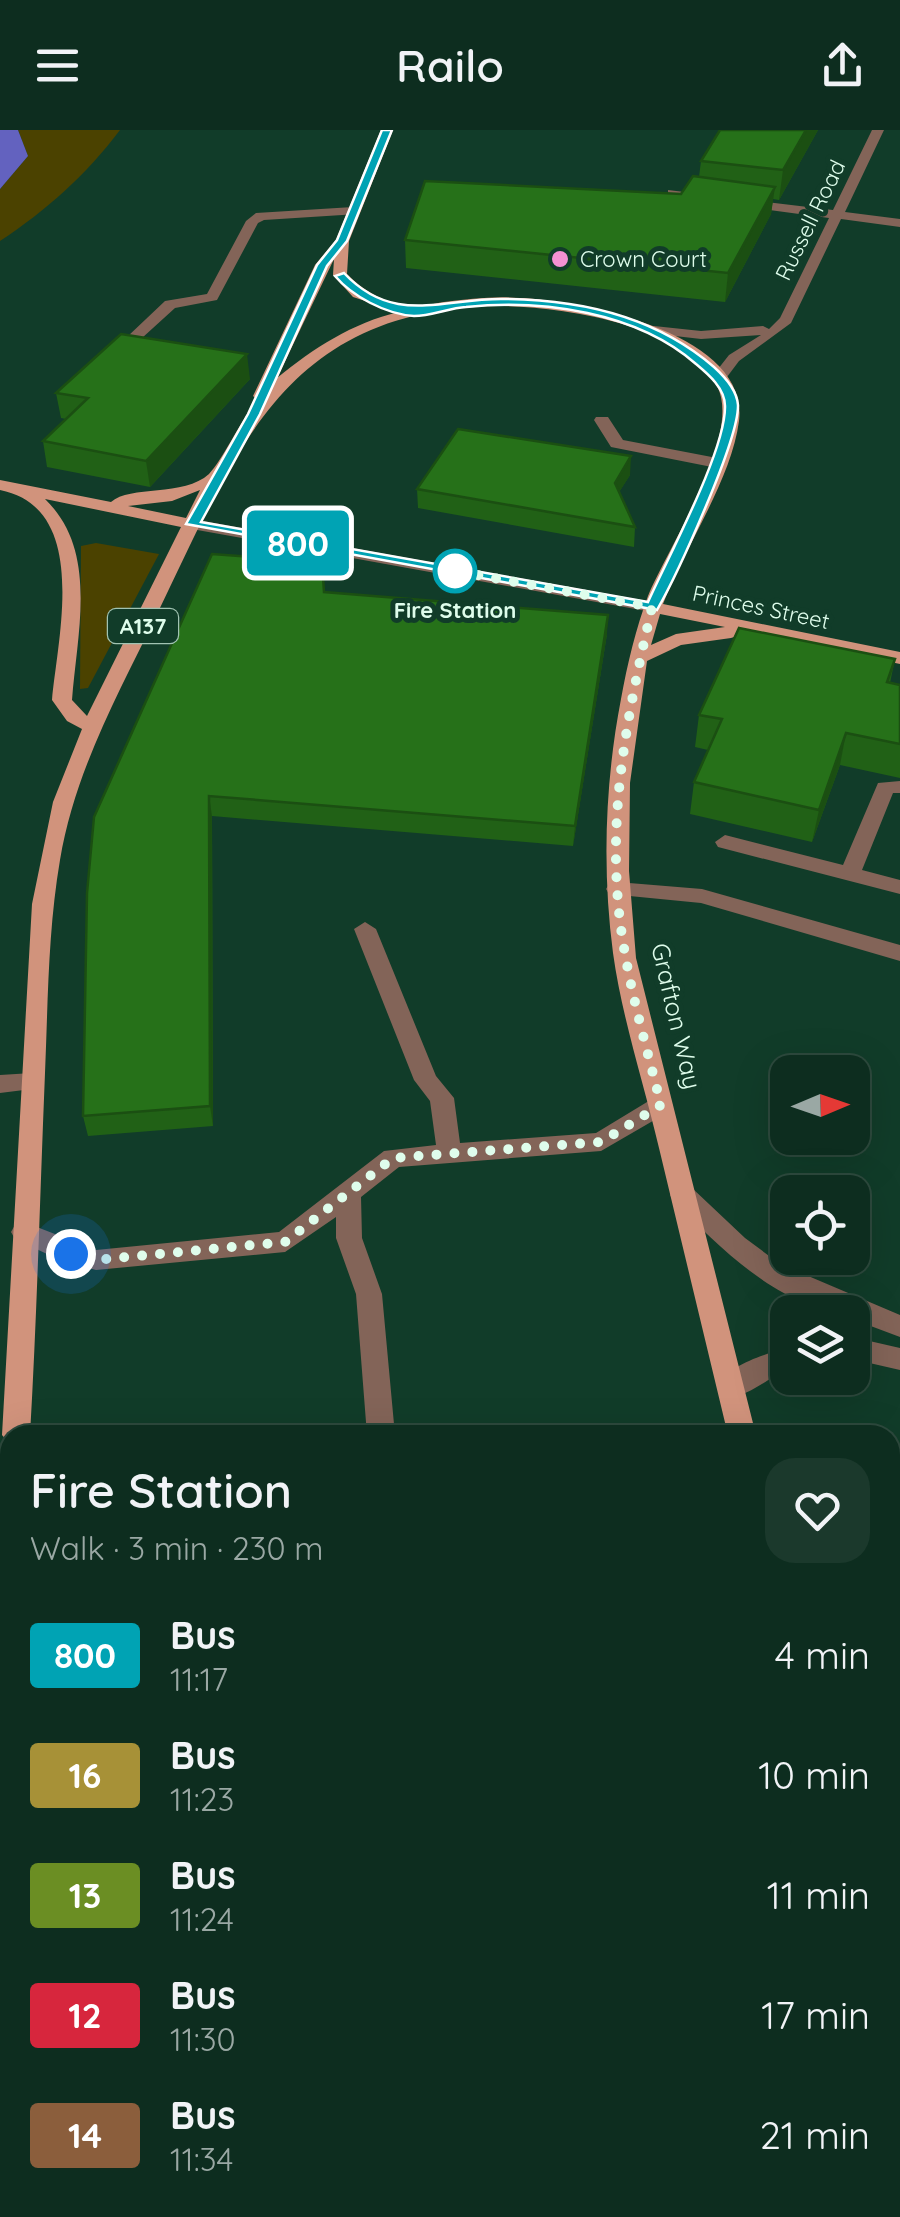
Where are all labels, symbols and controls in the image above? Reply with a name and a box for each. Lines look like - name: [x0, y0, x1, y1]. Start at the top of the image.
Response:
- text: Railo: [396, 37, 504, 93]
- icon: menu: [30, 38, 85, 93]
- icon: share: [815, 38, 870, 93]
- street label: Russell Road: [769, 155, 851, 285]
- place label: Crown Court: [580, 245, 707, 273]
- marker: Crown Court: [549, 248, 571, 270]
- line badge: 800: [240, 510, 356, 576]
- text: 800: [267, 521, 329, 565]
- marker: Fire Station: [434, 550, 476, 592]
- street label: Princes Street: [690, 579, 832, 635]
- place label: Fire Station: [394, 596, 516, 624]
- road number: A137: [108, 609, 178, 643]
- street label: Grafton Way: [645, 940, 709, 1092]
- north arrow: [770, 1055, 870, 1155]
- map controls: [770, 1055, 870, 1395]
- button: locate: [770, 1175, 870, 1275]
- your location: [46, 1229, 96, 1279]
- button: layers: [770, 1295, 870, 1395]
- button: heart: [765, 1458, 870, 1563]
- text: Fire Station: [30, 1460, 292, 1520]
- text: Walk · 3 min · 230 m: [30, 1528, 323, 1568]
- text: Bus: [170, 1611, 236, 1659]
- text: 4 min: [775, 1631, 870, 1679]
- text: 800: [54, 1633, 116, 1677]
- text: 11:17: [170, 1659, 228, 1699]
- text: Bus: [170, 1731, 236, 1779]
- text: 10 min: [758, 1751, 870, 1799]
- text: 16: [69, 1753, 101, 1797]
- text: 11:23: [170, 1779, 234, 1819]
- text: Bus: [170, 1851, 236, 1899]
- text: 11 min: [767, 1871, 870, 1919]
- text: 13: [69, 1873, 101, 1917]
- text: 11:24: [170, 1899, 234, 1939]
- text: Bus: [170, 1971, 236, 2019]
- text: 17 min: [761, 1991, 870, 2039]
- text: 12: [68, 1993, 102, 2037]
- text: 11:30: [170, 2019, 235, 2059]
- text: Bus: [170, 2091, 236, 2139]
- text: 21 min: [760, 2111, 870, 2159]
- text: 14: [68, 2113, 102, 2157]
- text: 11:34: [170, 2139, 233, 2179]

